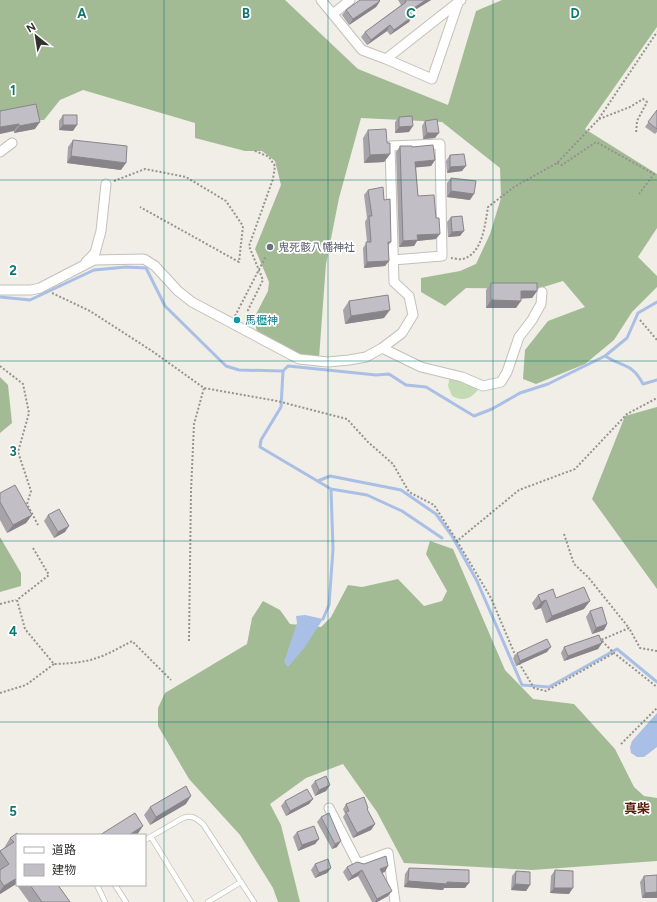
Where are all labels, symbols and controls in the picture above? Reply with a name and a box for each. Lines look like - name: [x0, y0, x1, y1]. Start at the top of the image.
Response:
- text: A: [77, 6, 87, 21]
- text: B: [242, 6, 250, 21]
- text: C: [406, 6, 416, 21]
- text: D: [570, 6, 580, 21]
- north arrow: [16, 16, 56, 56]
- text: N: [24, 20, 38, 36]
- text: 1: [10, 83, 16, 98]
- place label: 鬼死骸八幡神社: [278, 241, 355, 254]
- marker: 鬼死骸八幡神社: [265, 242, 275, 252]
- text: 2: [9, 263, 17, 278]
- place label: 馬櫪神: [245, 314, 278, 327]
- marker: 馬櫪神: [232, 315, 242, 325]
- text: 3: [9, 444, 17, 459]
- text: 4: [9, 624, 17, 639]
- district label: 真柴: [624, 801, 650, 816]
- text: 5: [9, 804, 17, 819]
- legend: [16, 834, 146, 886]
- text: 道路: [52, 843, 76, 857]
- text: 建物: [52, 863, 76, 877]

